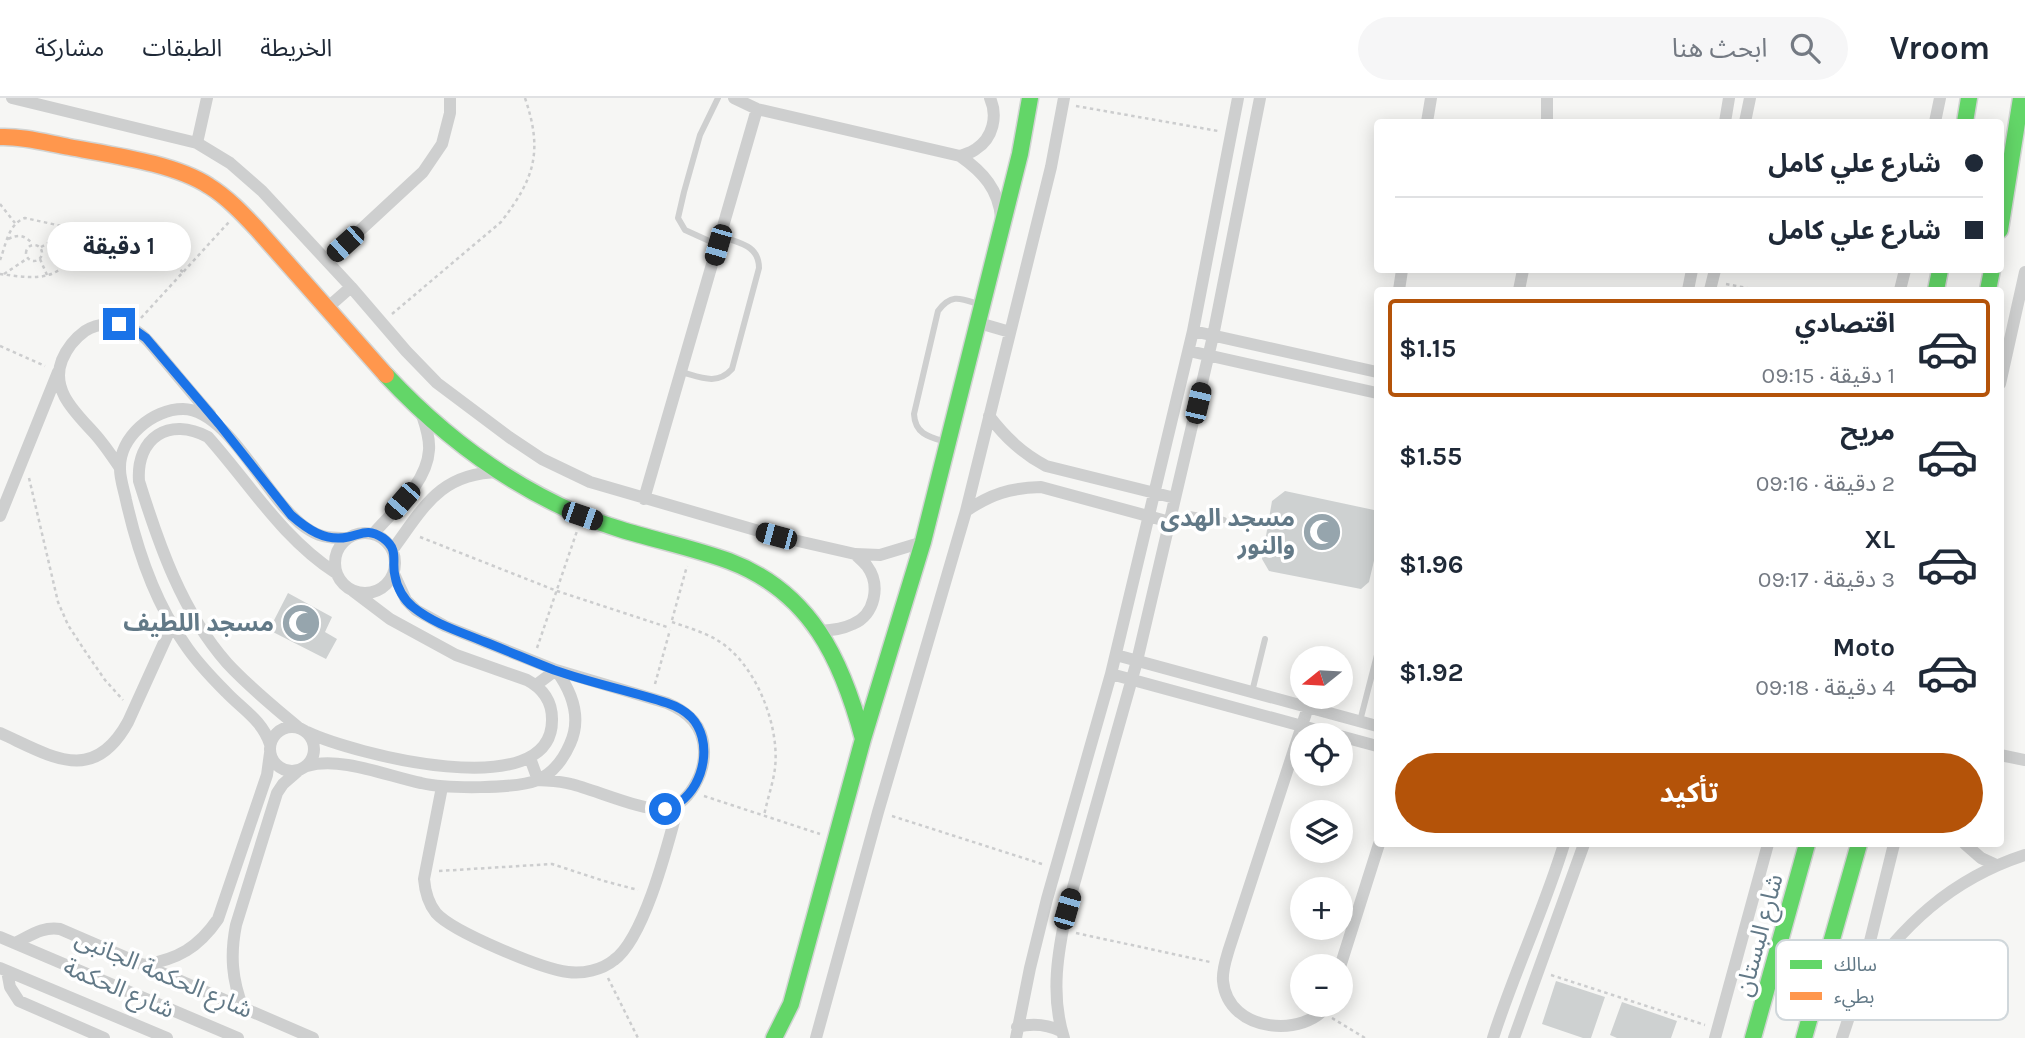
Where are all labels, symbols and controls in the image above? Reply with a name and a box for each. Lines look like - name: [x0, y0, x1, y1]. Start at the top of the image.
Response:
- search box: [1358, 17, 1848, 80]
- icon: search: [1786, 29, 1824, 67]
- text: Vroom: [1890, 29, 1990, 67]
- text: ابحث هنا: [1672, 33, 1768, 64]
- text: مشاركة: [35, 34, 104, 62]
- text: الطبقات: [142, 34, 222, 62]
- text: الخريطة: [260, 34, 332, 62]
- text: شارع علي كامل: [1768, 148, 1941, 179]
- text: شارع علي كامل: [1768, 215, 1941, 246]
- callout: 1 دقيقة: [47, 222, 191, 272]
- car: [323, 222, 368, 266]
- car: [703, 222, 734, 268]
- text: 1 دقيقة: [83, 233, 155, 260]
- route end: [103, 308, 135, 340]
- text: اقتصادي: [1795, 308, 1895, 339]
- icon: car: [1916, 317, 1979, 380]
- text: $1.15: [1399, 333, 1456, 364]
- text: 1 دقيقة · 09:15: [1762, 362, 1895, 389]
- car: [1184, 380, 1213, 426]
- text: مريح: [1840, 416, 1895, 447]
- icon: car: [1916, 425, 1979, 488]
- text: $1.55: [1399, 441, 1462, 472]
- text: 2 دقيقة · 09:16: [1756, 470, 1895, 497]
- car: [381, 478, 424, 524]
- car: [559, 499, 606, 533]
- place label: مسجد الهدى والنور: [1160, 504, 1295, 560]
- mosque icon: مسجد الهدى والنور: [1301, 511, 1343, 553]
- car: [753, 520, 800, 552]
- text: XL: [1864, 524, 1895, 555]
- icon: car: [1916, 533, 1979, 596]
- text: $1.96: [1399, 549, 1463, 580]
- text: 3 دقيقة · 09:17: [1758, 566, 1895, 593]
- mosque icon: مسجد اللطيف: [280, 602, 322, 644]
- place label: مسجد اللطيف: [123, 609, 274, 637]
- text: Moto: [1833, 632, 1895, 663]
- icon: car: [1916, 641, 1979, 704]
- north arrow: [1290, 646, 1353, 709]
- map controls: [1290, 646, 1353, 1017]
- text: $1.92: [1399, 657, 1463, 688]
- text: 4 دقيقة · 09:18: [1755, 674, 1895, 701]
- button: locate: [1290, 723, 1353, 786]
- button: تأكيد: [1395, 753, 1983, 833]
- route start: [649, 793, 681, 825]
- button: layers: [1290, 800, 1353, 863]
- street label: شارع البستان: [1729, 871, 1792, 1000]
- button: +: [1290, 877, 1353, 940]
- car: [1052, 886, 1083, 932]
- street label: شارع الحكمة الجانبى: [71, 924, 257, 1024]
- legend: [1776, 940, 2008, 1020]
- street label: شارع الحكمة: [59, 952, 179, 1024]
- button: −: [1290, 954, 1353, 1017]
- text: سالك: [1834, 954, 1877, 976]
- text: بطيء: [1834, 986, 1874, 1011]

